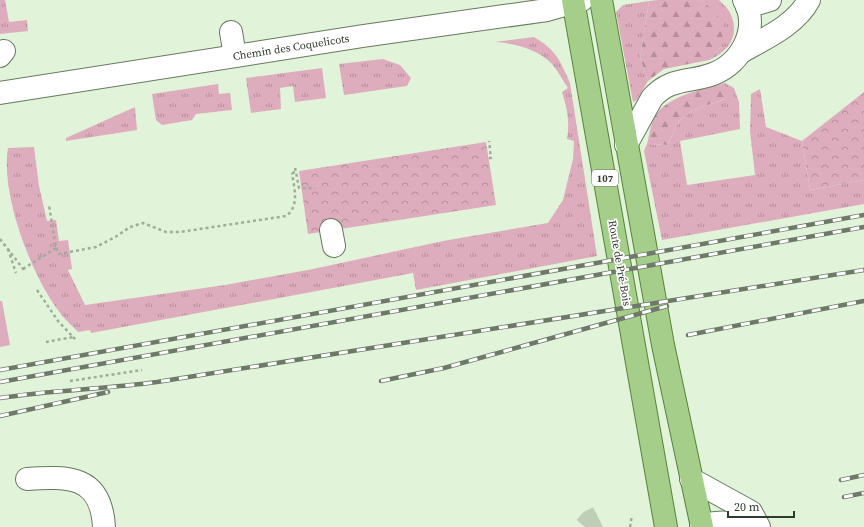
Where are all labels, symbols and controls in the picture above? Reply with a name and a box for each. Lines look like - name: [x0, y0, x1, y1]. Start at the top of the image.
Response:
- street label: Chemin des Coquelicots: [232, 31, 351, 64]
- road number: 107: [592, 170, 618, 186]
- street label: Route de Pré-Bois: [605, 219, 634, 307]
- scale bar: [728, 493, 794, 519]
- text: 20 m: [734, 499, 760, 515]

